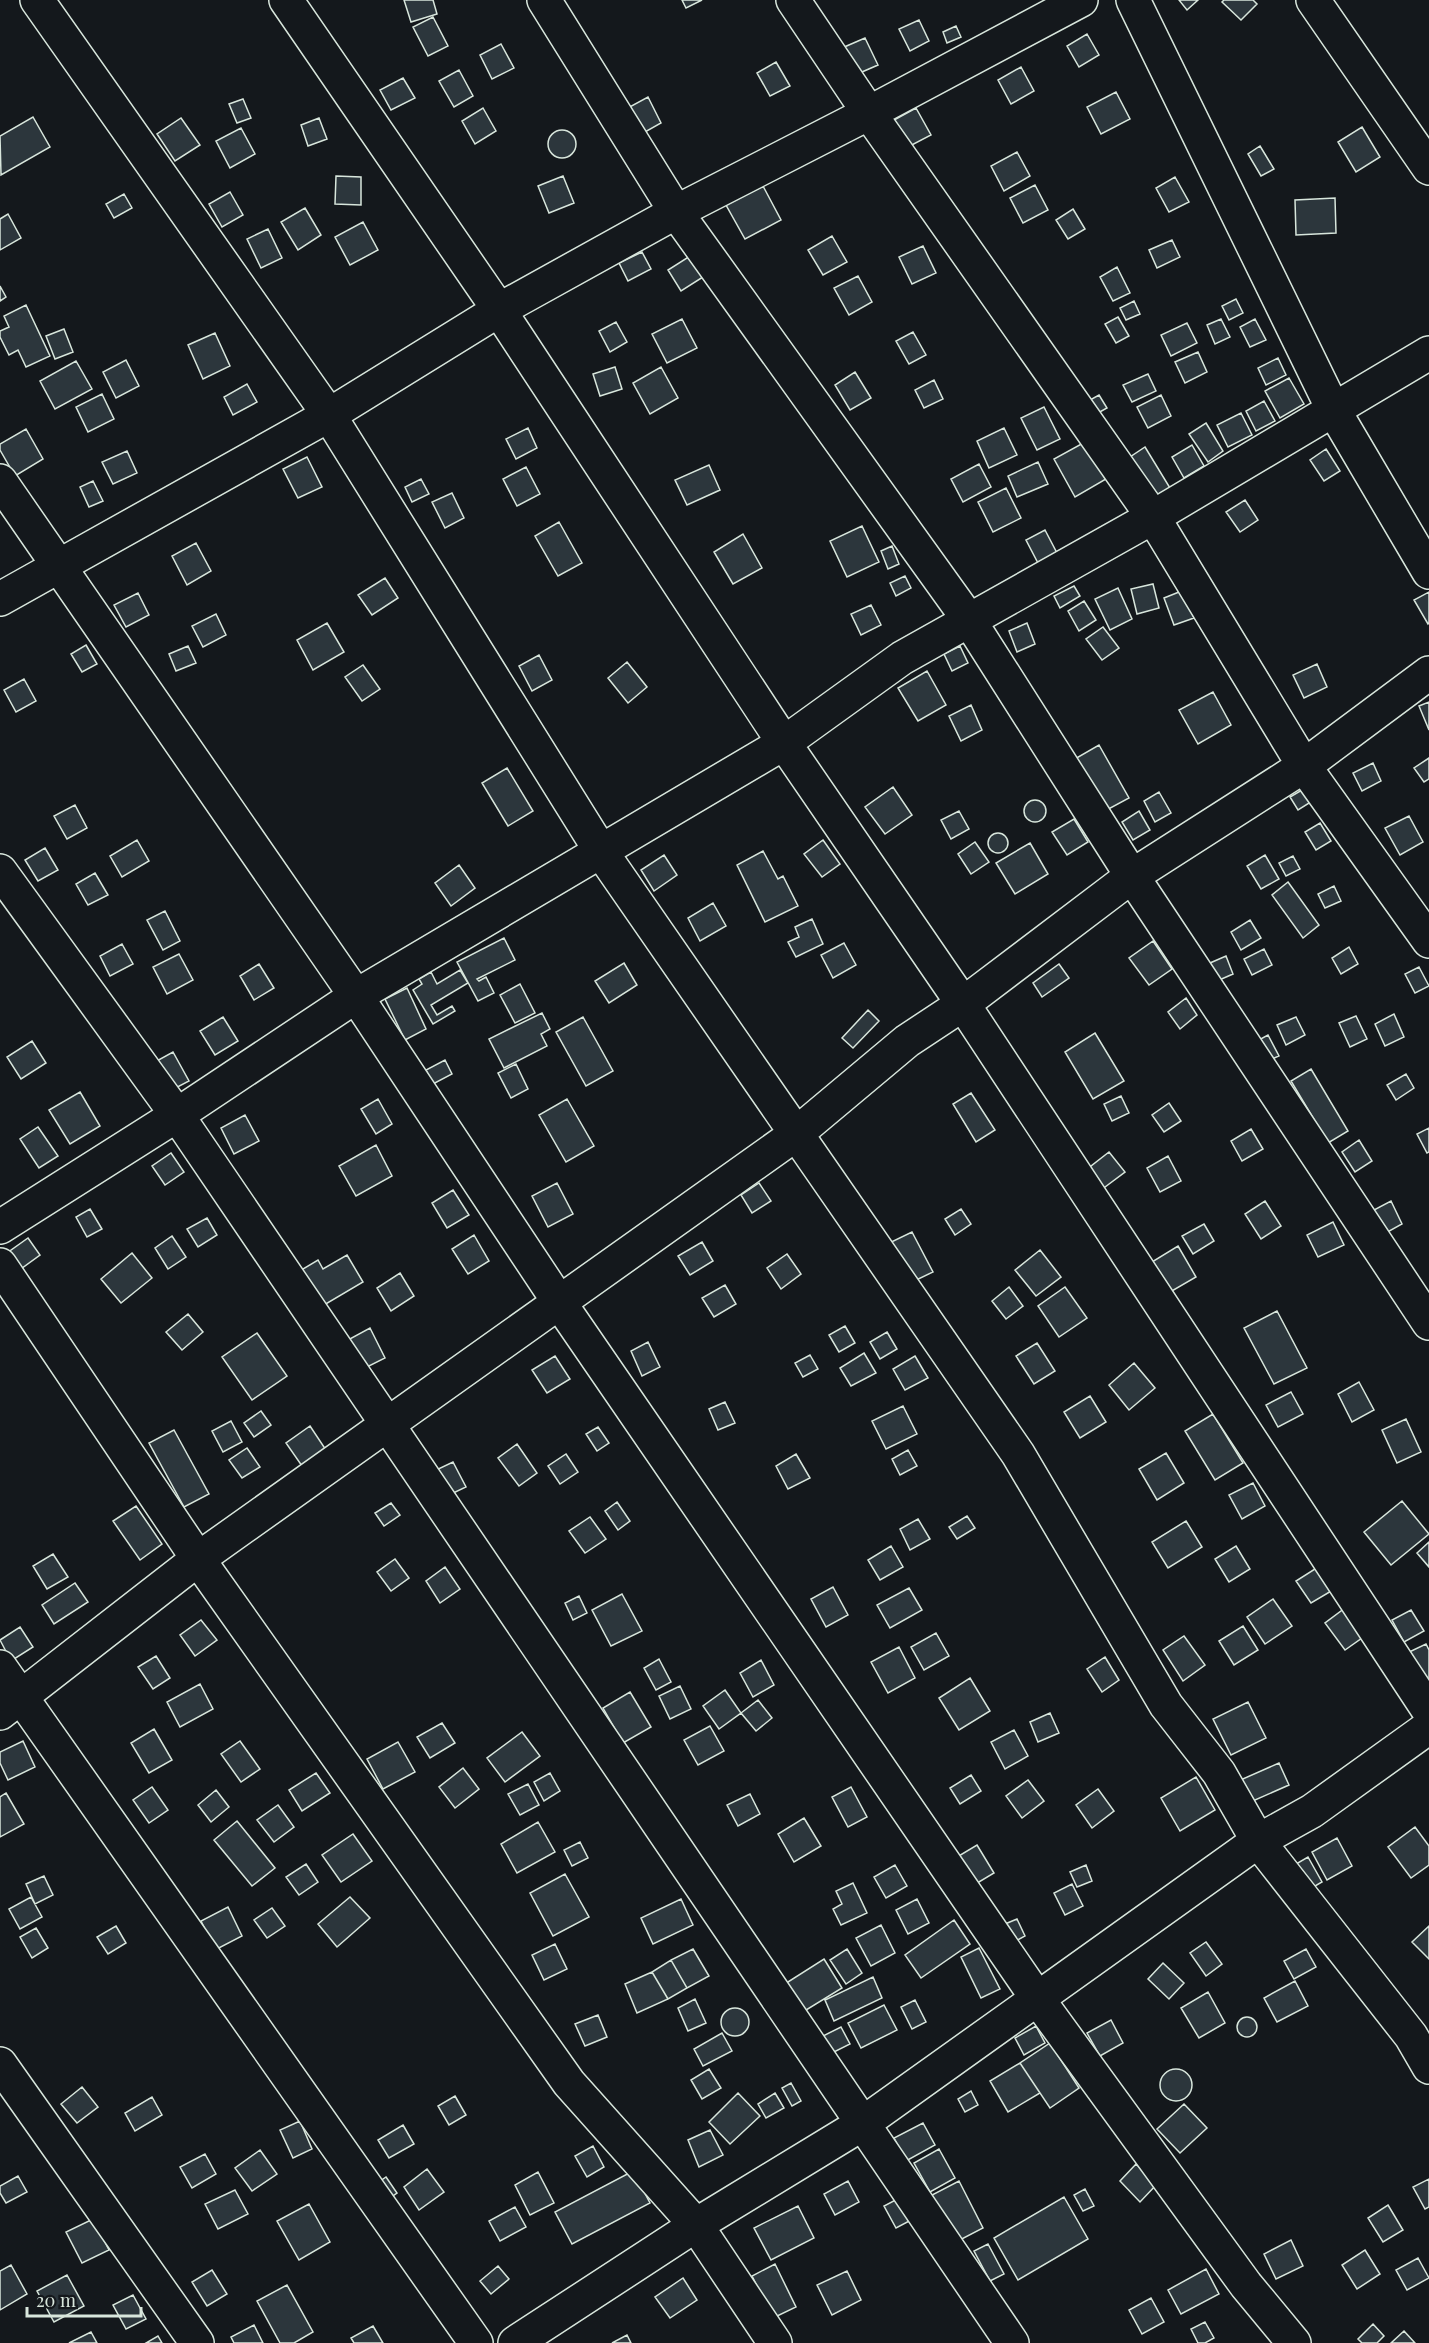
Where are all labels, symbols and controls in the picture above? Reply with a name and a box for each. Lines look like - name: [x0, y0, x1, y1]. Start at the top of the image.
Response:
- scale bar: [27, 2280, 141, 2318]
- text: 20 m: [36, 2288, 76, 2312]

